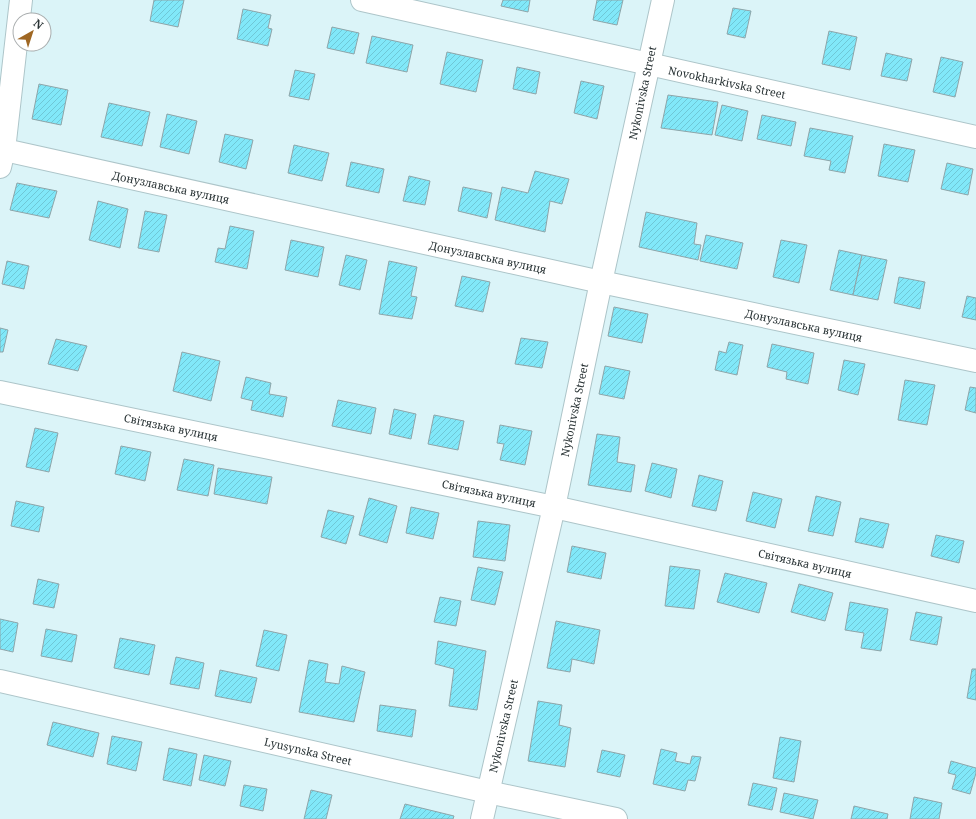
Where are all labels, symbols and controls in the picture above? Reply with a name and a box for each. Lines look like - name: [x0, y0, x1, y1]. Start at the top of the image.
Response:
- north arrow: [12, 12, 52, 52]
- text: N: [31, 15, 47, 33]
- street label: Nykonivska Street: [625, 45, 659, 141]
- street label: Novokharkivska Street: [667, 62, 787, 102]
- street label: Донузлавська вулиця: [111, 167, 231, 207]
- street label: Донузлавська вулиця: [428, 237, 548, 277]
- street label: Донузлавська вулиця: [744, 305, 864, 345]
- street label: Nykonivska Street: [557, 362, 591, 458]
- street label: Світязька вулиця: [123, 410, 219, 444]
- street label: Світязька вулиця: [441, 476, 537, 510]
- street label: Світязька вулиця: [757, 545, 853, 581]
- street label: Nykonivska Street: [485, 678, 521, 774]
- street label: Lyusynska Street: [263, 734, 353, 768]

